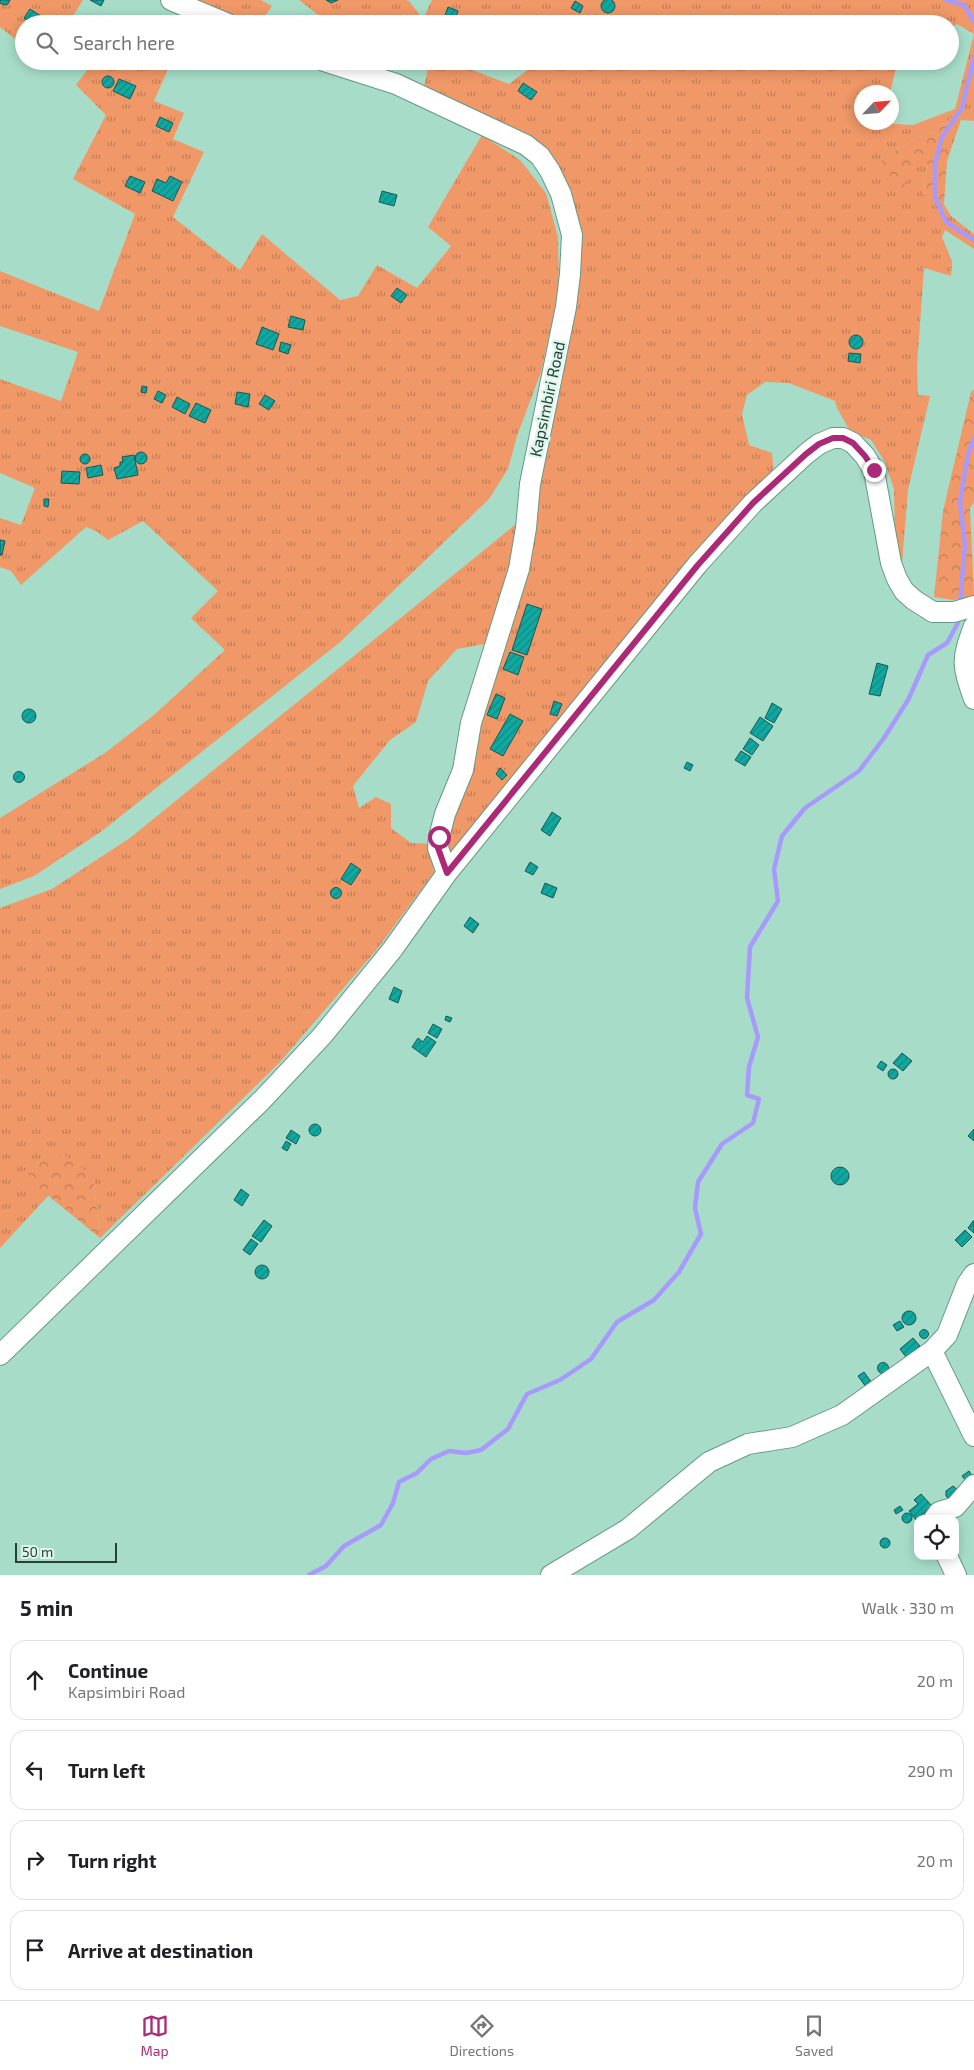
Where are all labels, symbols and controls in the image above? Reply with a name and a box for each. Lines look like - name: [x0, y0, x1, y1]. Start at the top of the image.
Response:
- search box: [15, 15, 959, 70]
- icon: search: [33, 29, 61, 57]
- text: Search here: [73, 31, 175, 54]
- north arrow: [854, 85, 899, 130]
- street label: Kapsimbiri Road: [525, 339, 568, 458]
- route end: [863, 459, 886, 482]
- route start: [428, 826, 451, 849]
- map controls: [914, 1515, 959, 1560]
- button: locate: [914, 1515, 959, 1560]
- scale bar: [15, 1540, 118, 1563]
- text: 50 m: [22, 1543, 53, 1560]
- text: 5 min: [20, 1595, 73, 1620]
- text: Walk · 330 m: [862, 1598, 954, 1617]
- text: Continue: [68, 1659, 148, 1682]
- icon: ahead: [21, 1666, 49, 1694]
- text: 20 m: [917, 1671, 953, 1690]
- text: Kapsimbiri Road: [68, 1682, 186, 1701]
- icon: left: [21, 1756, 49, 1784]
- text: Turn left: [68, 1759, 145, 1782]
- text: 290 m: [908, 1761, 953, 1780]
- icon: right: [21, 1846, 49, 1874]
- text: Turn right: [68, 1849, 156, 1872]
- text: 20 m: [917, 1851, 953, 1870]
- icon: arrive: [21, 1936, 49, 1964]
- text: Arrive at destination: [68, 1939, 253, 1962]
- tab: Map: [140, 2012, 169, 2059]
- tab: Directions: [450, 2012, 514, 2059]
- tab: Saved: [795, 2012, 834, 2059]

